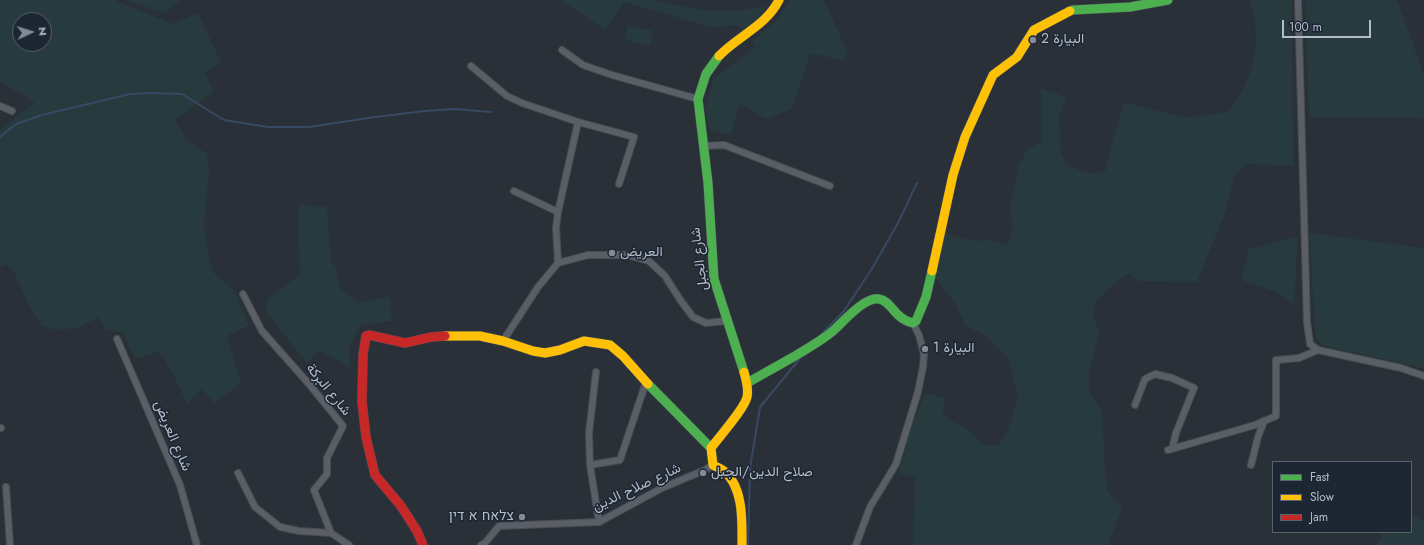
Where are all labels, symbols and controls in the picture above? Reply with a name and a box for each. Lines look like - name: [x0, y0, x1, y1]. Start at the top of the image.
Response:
- north arrow: [12, 12, 52, 52]
- scale bar: [1284, 12, 1373, 38]
- text: 100 m: [1289, 18, 1322, 36]
- text: N: [35, 26, 51, 36]
- place label: البيارة 2: [1041, 32, 1084, 48]
- marker: البيارة 2: [1028, 35, 1038, 45]
- street label: شارع الجبل: [688, 227, 712, 291]
- place label: العريض: [620, 245, 663, 261]
- marker: العريض: [607, 248, 617, 258]
- place label: البيارة 1: [933, 341, 975, 357]
- marker: البيارة 1: [920, 344, 930, 354]
- street label: شارع البركة: [302, 361, 354, 419]
- street label: شارع العريض: [150, 398, 194, 474]
- street label: شارع صلاح الدين: [590, 460, 684, 516]
- legend: [1272, 461, 1412, 533]
- place label: صلاح الدين/الجبل: [711, 465, 813, 481]
- marker: صلاح الدين/الجبل: [698, 468, 708, 478]
- text: Fast: [1310, 468, 1329, 486]
- text: Slow: [1310, 488, 1334, 506]
- text: Jam: [1310, 508, 1328, 526]
- place label: צלאח א דין: [449, 509, 514, 525]
- marker: צלאח א דין: [517, 512, 527, 522]

